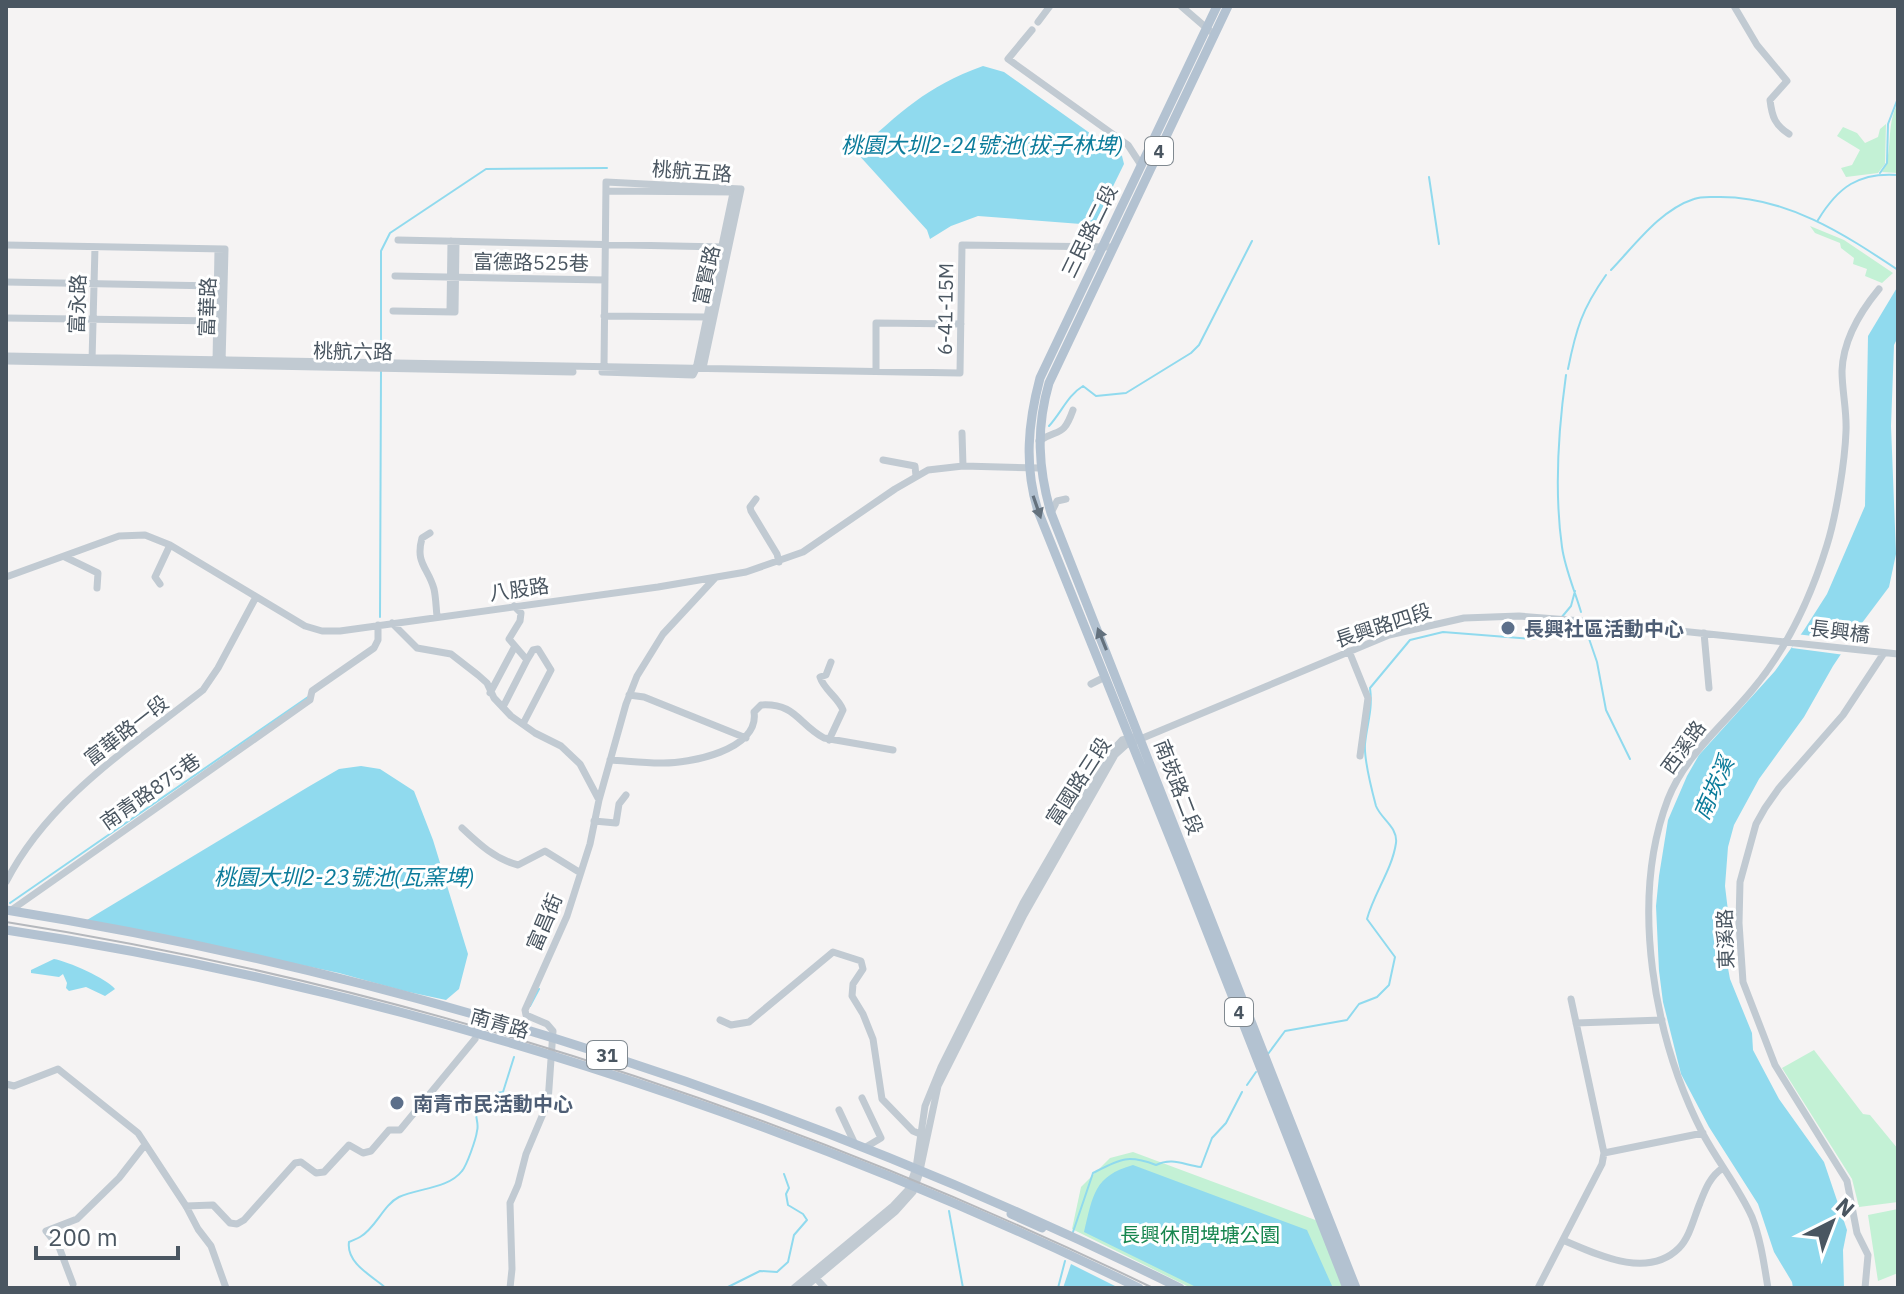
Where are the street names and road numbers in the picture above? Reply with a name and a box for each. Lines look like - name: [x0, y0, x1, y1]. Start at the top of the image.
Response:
- road number: 4: [1145, 137, 1173, 165]
- street label: 桃航五路: [651, 155, 733, 187]
- street label: 三民路二段: [1055, 180, 1123, 282]
- street label: 富賢路: [687, 243, 725, 307]
- street label: 富德路525巷: [473, 247, 589, 277]
- street label: 6-41-15M: [931, 263, 959, 355]
- street label: 富永路: [62, 274, 92, 334]
- street label: 富華路: [192, 277, 222, 337]
- street label: 桃航六路: [313, 337, 393, 365]
- street label: 八股路: [487, 571, 551, 607]
- street label: 長興路四段: [1331, 597, 1435, 653]
- street label: 長興橋: [1809, 614, 1871, 648]
- street label: 富華路一段: [78, 689, 174, 771]
- street label: 西溪路: [1654, 715, 1712, 779]
- street label: 富國路三段: [1039, 732, 1117, 830]
- street label: 南崁路二段: [1148, 735, 1210, 839]
- street label: 南青路875巷: [95, 747, 205, 835]
- street label: 富昌街: [520, 889, 568, 955]
- street label: 東溪路: [1710, 909, 1740, 969]
- road number: 4: [1225, 998, 1253, 1026]
- street label: 南青路: [467, 1002, 533, 1044]
- road number: 31: [587, 1041, 627, 1069]

